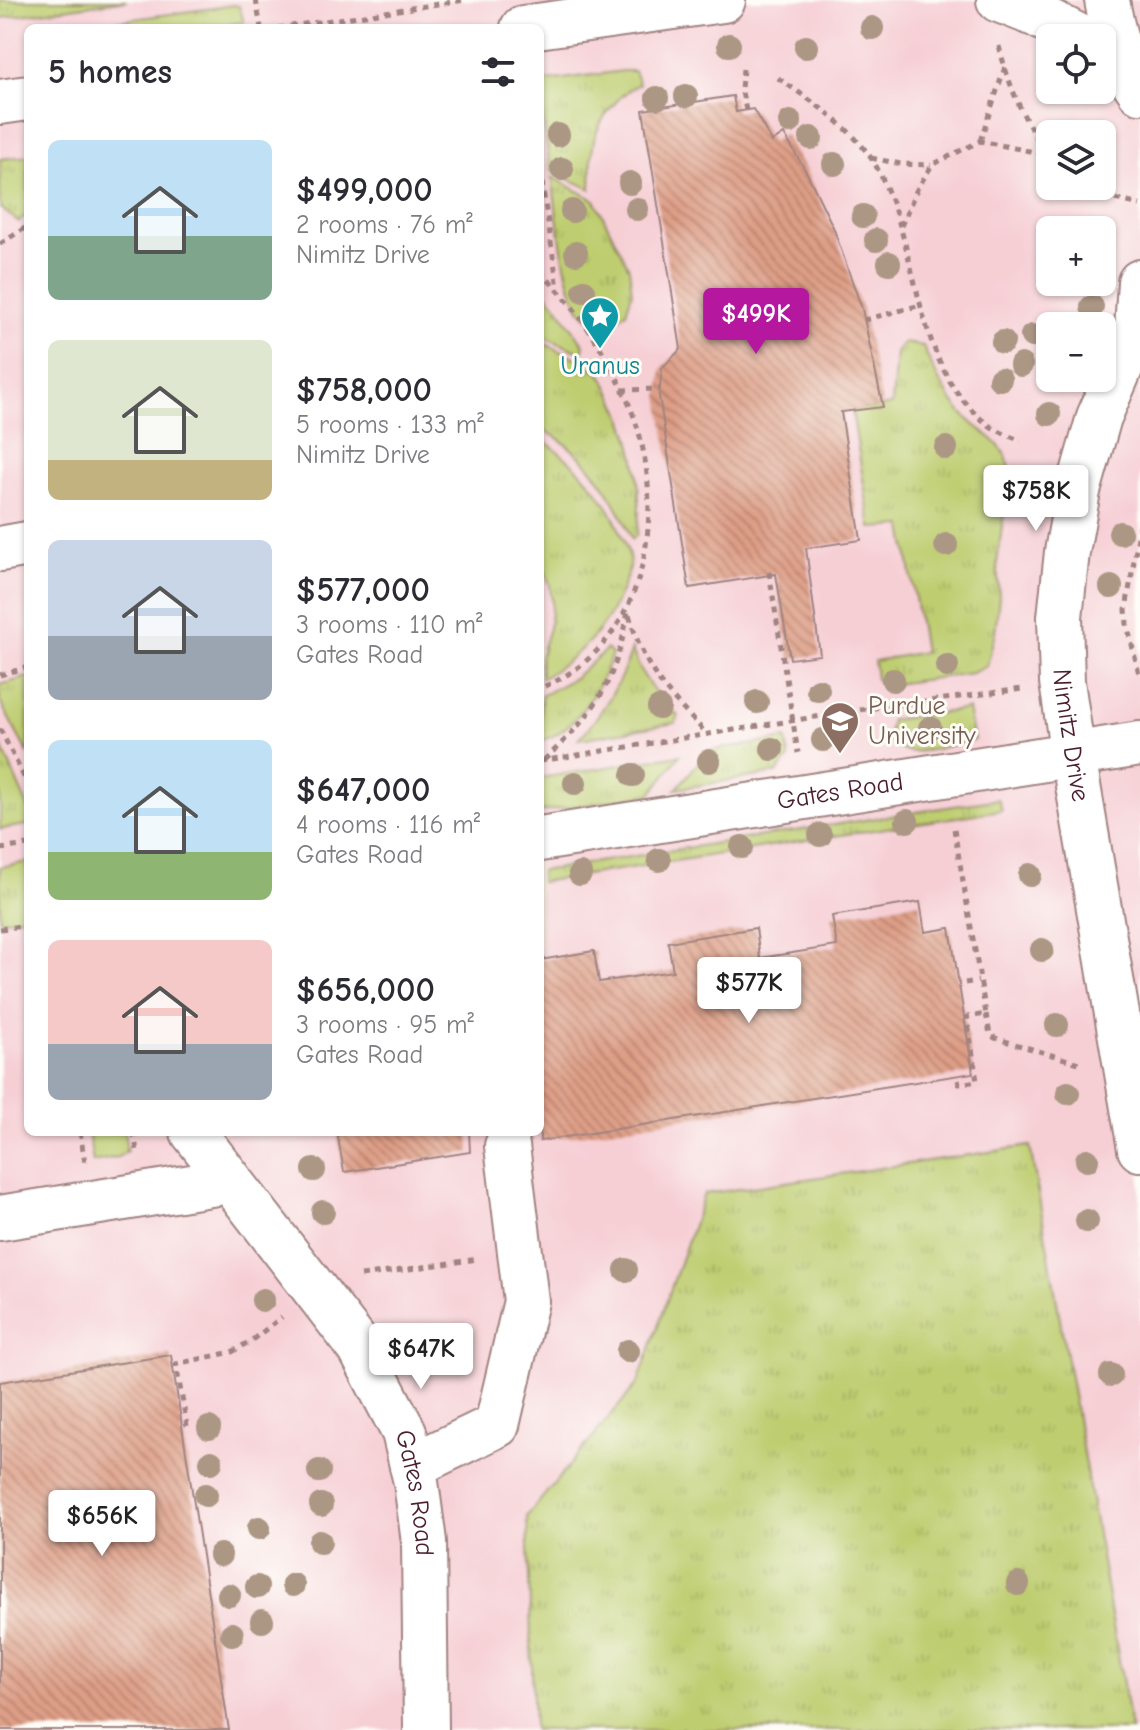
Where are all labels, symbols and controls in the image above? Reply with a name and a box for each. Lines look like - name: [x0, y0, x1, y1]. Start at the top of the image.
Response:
- map controls: [1036, 24, 1116, 392]
- button: locate: [1036, 24, 1116, 104]
- icon: filters: [476, 50, 520, 94]
- text: 5 homes: [48, 52, 172, 92]
- button: layers: [1036, 120, 1116, 200]
- text: $499,000: [296, 170, 433, 210]
- icon: home: [112, 172, 208, 268]
- text: 2 rooms · 76 m²: [296, 210, 473, 240]
- button: +: [1036, 216, 1116, 296]
- text: Nimitz Drive: [296, 240, 430, 270]
- pin: $499K: [700, 288, 812, 356]
- place icon: Uranus: [579, 295, 621, 350]
- text: $499K: [721, 299, 791, 329]
- button: −: [1036, 312, 1116, 392]
- place label: Uranus: [560, 351, 640, 381]
- text: $758,000: [296, 370, 432, 410]
- icon: home: [112, 372, 208, 468]
- text: 5 rooms · 133 m²: [296, 410, 484, 440]
- text: Nimitz Drive: [296, 440, 430, 470]
- pin: $758K: [980, 465, 1092, 533]
- text: $758K: [1001, 476, 1071, 506]
- text: $577,000: [296, 570, 430, 610]
- icon: home: [112, 572, 208, 668]
- text: 3 rooms · 110 m²: [296, 610, 483, 640]
- text: Gates Road: [296, 640, 423, 670]
- street label: Nimitz Drive: [1047, 668, 1095, 804]
- place label: Purdue University: [868, 691, 976, 751]
- school or university icon: Purdue University: [819, 700, 861, 755]
- street label: Gates Road: [775, 767, 906, 816]
- text: $647,000: [296, 770, 430, 810]
- icon: home: [112, 772, 208, 868]
- text: 4 rooms · 116 m²: [296, 810, 480, 840]
- text: Gates Road: [296, 840, 423, 870]
- pin: $577K: [693, 957, 805, 1025]
- text: $577K: [715, 968, 783, 998]
- text: $656,000: [296, 970, 435, 1010]
- icon: home: [112, 972, 208, 1068]
- text: 3 rooms · 95 m²: [296, 1010, 474, 1040]
- text: Gates Road: [296, 1040, 423, 1070]
- pin: $647K: [365, 1323, 477, 1391]
- text: $647K: [387, 1334, 455, 1364]
- street label: Gates Road: [389, 1427, 439, 1556]
- pin: $656K: [46, 1490, 158, 1558]
- text: $656K: [66, 1501, 138, 1531]

